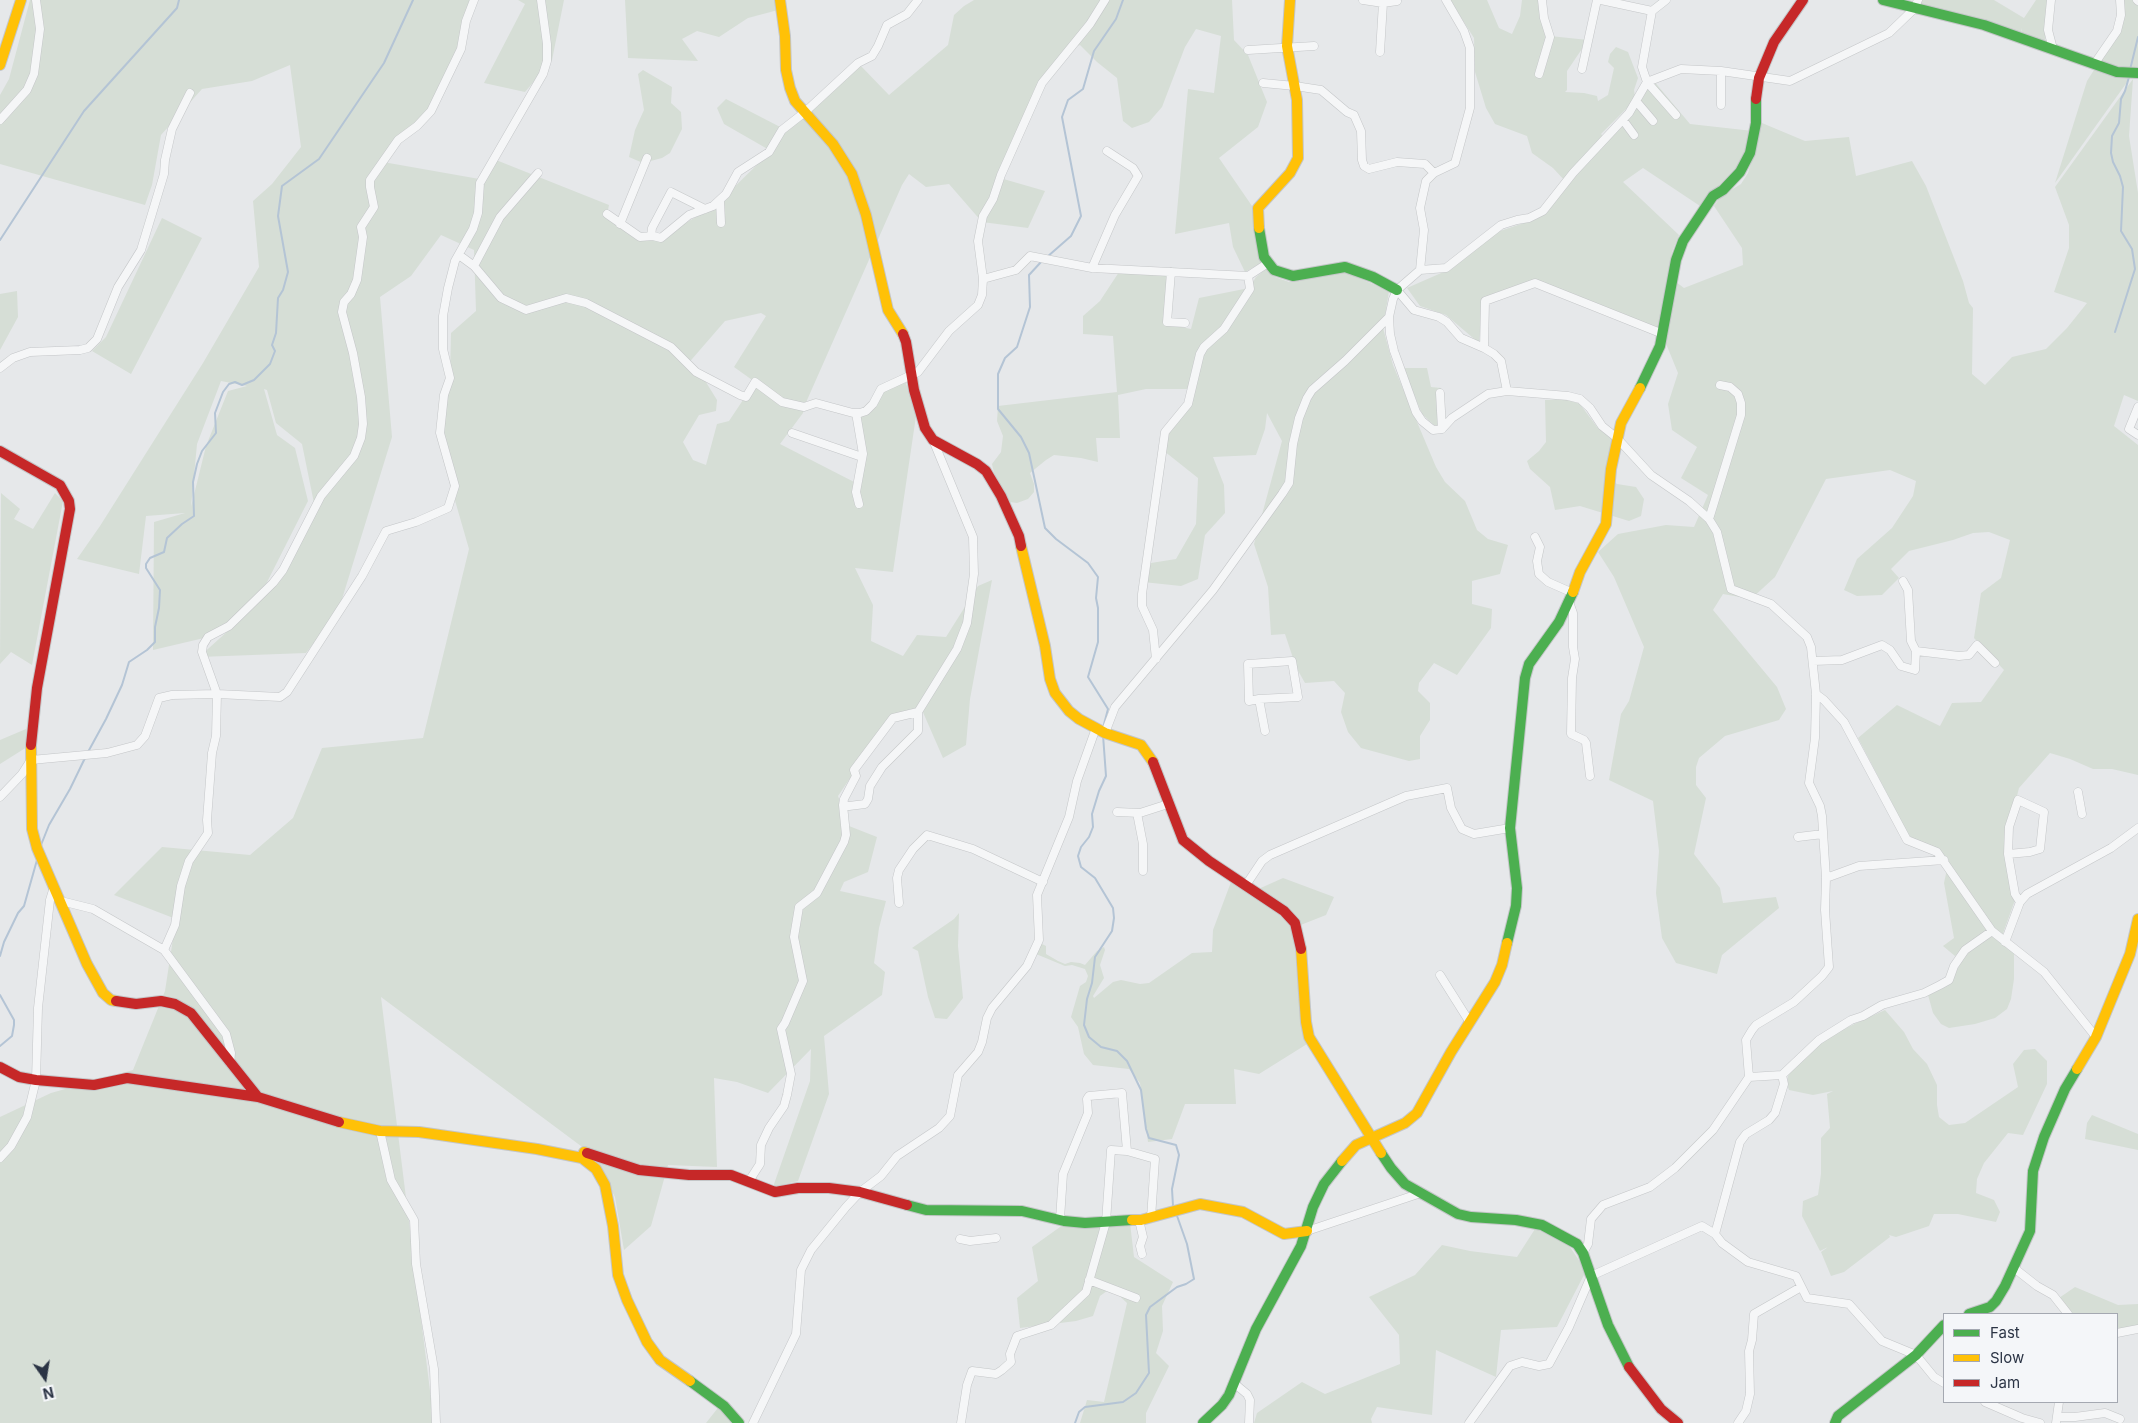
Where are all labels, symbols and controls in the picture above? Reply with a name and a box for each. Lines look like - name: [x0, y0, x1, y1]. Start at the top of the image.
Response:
- legend: [1943, 1313, 2118, 1403]
- text: Fast: [1990, 1323, 2020, 1342]
- text: Slow: [1990, 1348, 2024, 1367]
- north arrow: [20, 1353, 70, 1403]
- text: Jam: [1990, 1373, 2020, 1392]
- text: N: [41, 1384, 56, 1403]

